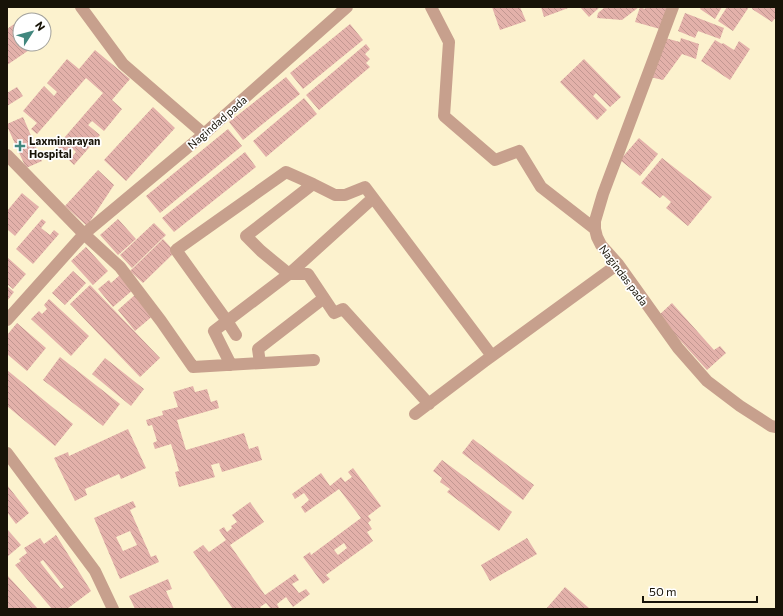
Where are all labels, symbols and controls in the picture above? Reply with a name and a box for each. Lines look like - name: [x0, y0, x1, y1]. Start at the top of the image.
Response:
- north arrow: [12, 12, 52, 52]
- text: N: [33, 19, 48, 33]
- street label: Nagindad pada: [185, 93, 249, 151]
- place label: Laxminarayan Hospital: [29, 134, 100, 160]
- marker: Laxminarayan Hospital: [14, 140, 26, 152]
- street label: Nagindas pada: [597, 242, 651, 308]
- scale bar: [643, 578, 757, 604]
- text: 50 m: [649, 584, 677, 598]

